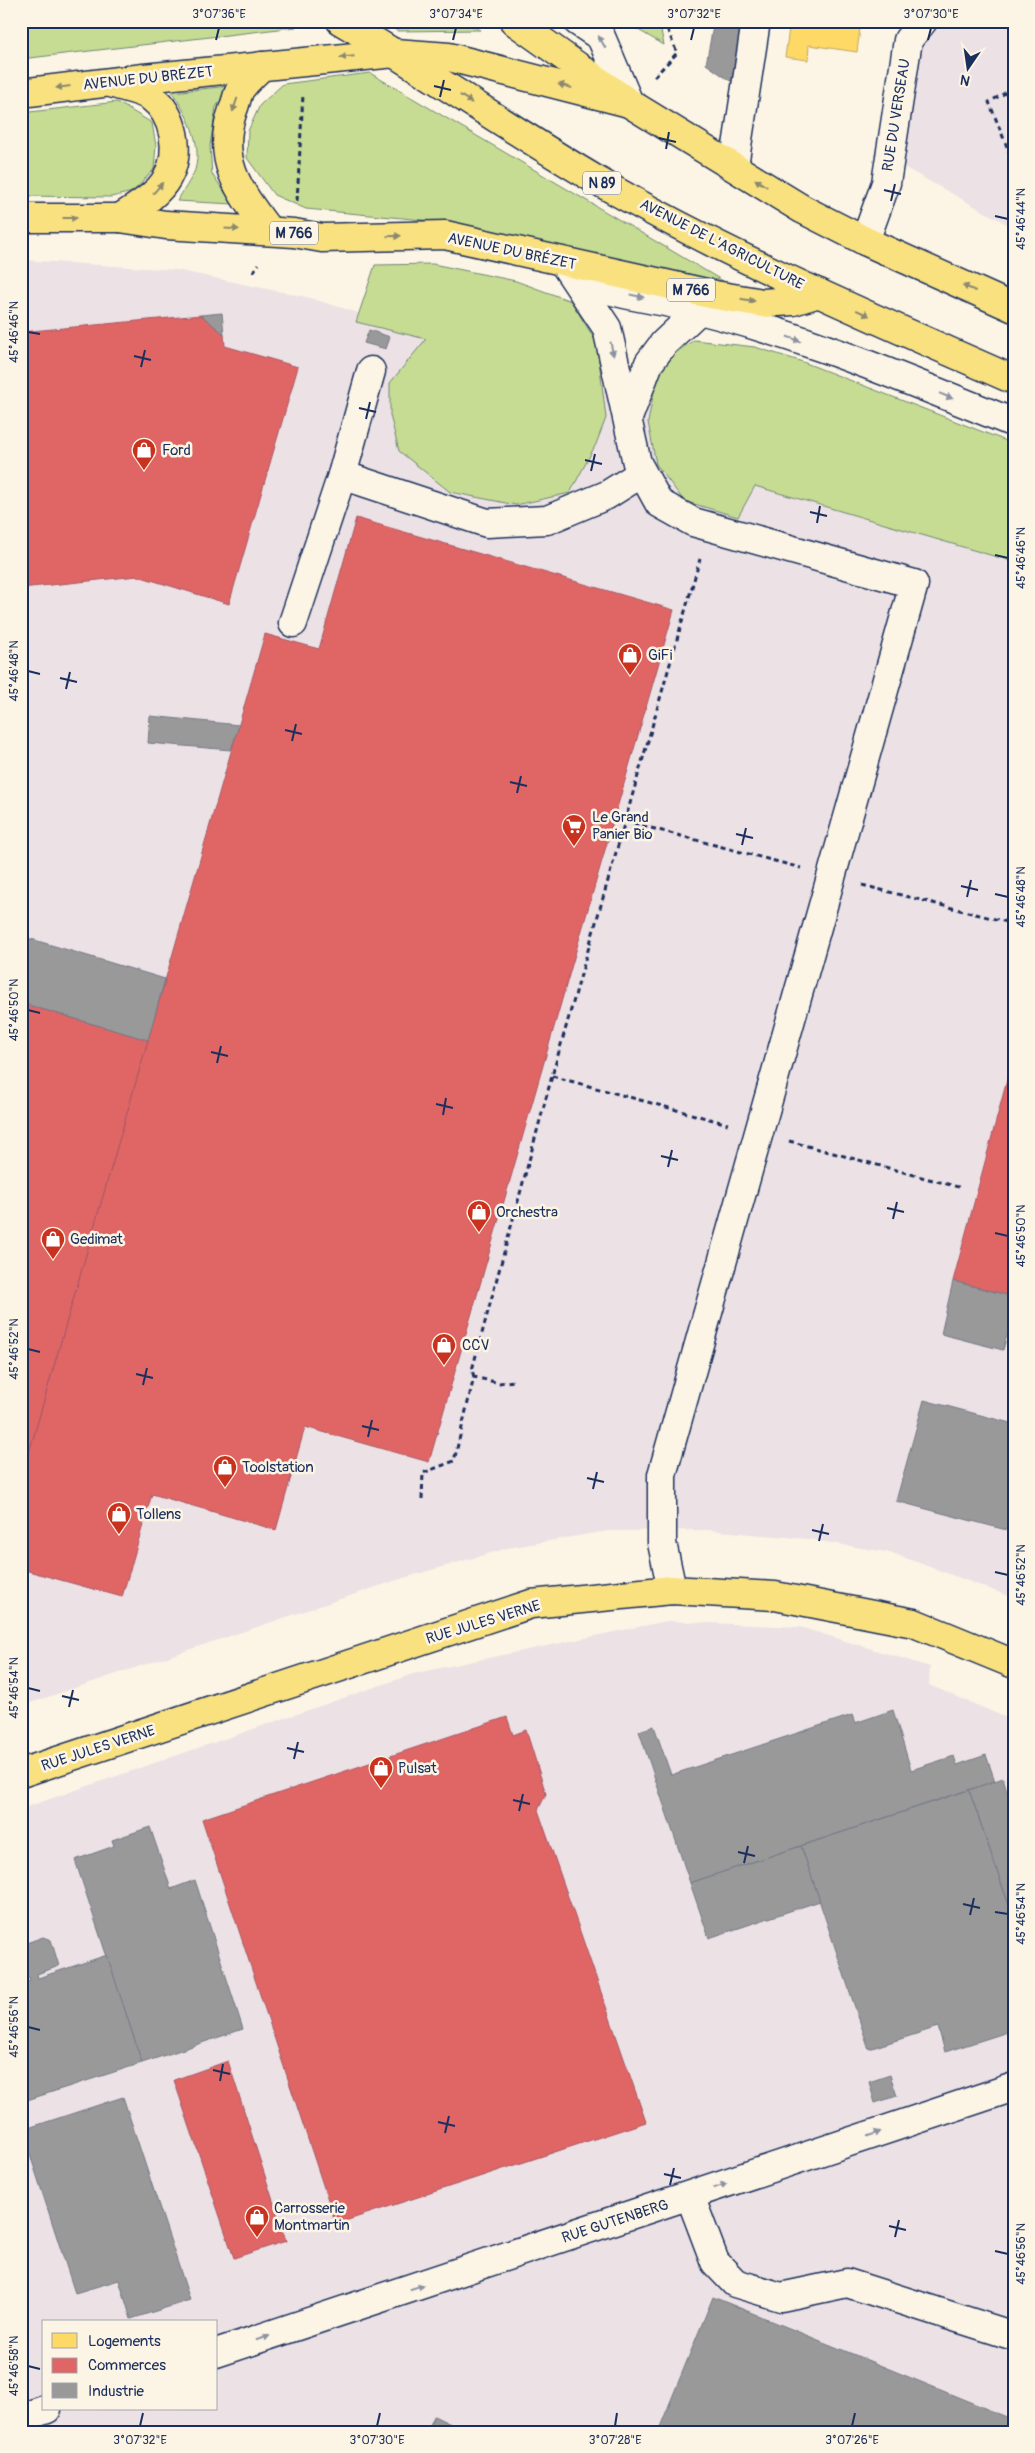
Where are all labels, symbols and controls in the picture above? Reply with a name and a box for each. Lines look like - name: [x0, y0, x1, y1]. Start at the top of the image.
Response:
- text: 3°07'36"E: [192, 7, 246, 22]
- text: 3°07'34"E: [429, 7, 483, 22]
- text: 3°07'32"E: [667, 7, 721, 22]
- text: 3°07'30"E: [904, 7, 958, 22]
- one-way arrow: [598, 35, 606, 50]
- north arrow: [942, 42, 992, 92]
- one-way arrow: [338, 54, 354, 62]
- street label: RUE DU VERSEAU: [878, 57, 915, 173]
- street label: AVENUE DU BRÉZET: [82, 62, 214, 95]
- text: N: [959, 71, 972, 90]
- one-way arrow: [557, 82, 572, 90]
- one-way arrow: [55, 83, 71, 91]
- one-way arrow: [459, 94, 472, 104]
- one-way arrow: [231, 98, 239, 113]
- road number: N 89: [583, 172, 621, 194]
- one-way arrow: [754, 178, 767, 187]
- one-way arrow: [153, 181, 164, 194]
- text: 45°46'44"N: [1014, 188, 1029, 250]
- street label: AVENUE DE L'AGRICULTURE: [637, 195, 807, 294]
- one-way arrow: [62, 214, 78, 222]
- road number: M 766: [270, 222, 318, 244]
- one-way arrow: [224, 225, 240, 233]
- street label: AVENUE DU BRÉZET: [446, 229, 578, 274]
- one-way arrow: [386, 232, 402, 240]
- road number: M 766: [667, 278, 715, 302]
- one-way arrow: [962, 284, 976, 292]
- one-way arrow: [630, 292, 645, 300]
- one-way arrow: [740, 297, 756, 305]
- text: 45°46'46"N: [7, 301, 22, 363]
- one-way arrow: [856, 309, 870, 317]
- one-way arrow: [787, 335, 802, 343]
- one-way arrow: [608, 341, 616, 357]
- one-way arrow: [939, 392, 954, 400]
- shop icon: Ford: [131, 437, 157, 471]
- place label: Ford: [162, 441, 191, 460]
- text: 45°46'46"N: [1014, 527, 1029, 589]
- text: 45°46'48"N: [7, 640, 22, 702]
- shop icon: GiFi: [617, 642, 643, 676]
- place label: GiFi: [648, 646, 673, 665]
- place label: Le Grand Panier Bio: [592, 808, 653, 844]
- supermarket icon: Le Grand Panier Bio: [561, 813, 587, 847]
- text: 45°46'48"N: [1014, 866, 1029, 928]
- text: 45°46'50"N: [7, 979, 22, 1041]
- shop icon: Orchestra: [466, 1199, 492, 1233]
- place label: Orchestra: [496, 1203, 558, 1222]
- text: 45°46'50"N: [1014, 1205, 1029, 1267]
- shop icon: Gedimat: [40, 1226, 66, 1260]
- place label: Gedimat: [70, 1230, 124, 1249]
- text: 45°46'52"N: [7, 1318, 22, 1380]
- shop icon: CCV: [431, 1332, 457, 1366]
- place label: CCV: [462, 1336, 490, 1355]
- shop icon: Toolstation: [212, 1454, 238, 1488]
- place label: Toolstation: [242, 1458, 314, 1477]
- shop icon: Tollens: [106, 1501, 132, 1535]
- place label: Tollens: [136, 1505, 181, 1524]
- text: 45°46'52"N: [1014, 1544, 1029, 1606]
- street label: RUE JULES VERNE: [424, 1596, 543, 1649]
- text: 45°46'54"N: [7, 1657, 22, 1719]
- street label: RUE JULES VERNE: [39, 1721, 158, 1776]
- shop icon: Pulsat: [368, 1755, 394, 1789]
- place label: Pulsat: [398, 1759, 438, 1778]
- text: 45°46'54"N: [1014, 1883, 1029, 1945]
- text: 45°46'56"N: [7, 1996, 22, 2058]
- one-way arrow: [867, 2130, 882, 2137]
- one-way arrow: [713, 2182, 728, 2189]
- street label: RUE GUTENBERG: [559, 2195, 671, 2248]
- place label: Carrosserie Montmartin: [274, 2199, 350, 2235]
- shop icon: Carrosserie Montmartin: [244, 2204, 270, 2238]
- text: 45°46'56"N: [1014, 2223, 1029, 2285]
- one-way arrow: [409, 2282, 424, 2290]
- legend: [42, 2320, 218, 2410]
- text: Logements: [88, 2332, 161, 2351]
- one-way arrow: [255, 2334, 270, 2341]
- text: 45°46'58"N: [7, 2336, 22, 2396]
- text: Commerces: [88, 2356, 166, 2375]
- text: Industrie: [88, 2382, 144, 2401]
- text: 3°07'32"E: [113, 2433, 167, 2448]
- text: 3°07'30"E: [350, 2433, 404, 2448]
- text: 3°07'28"E: [589, 2433, 641, 2448]
- text: 3°07'26"E: [825, 2433, 879, 2448]

